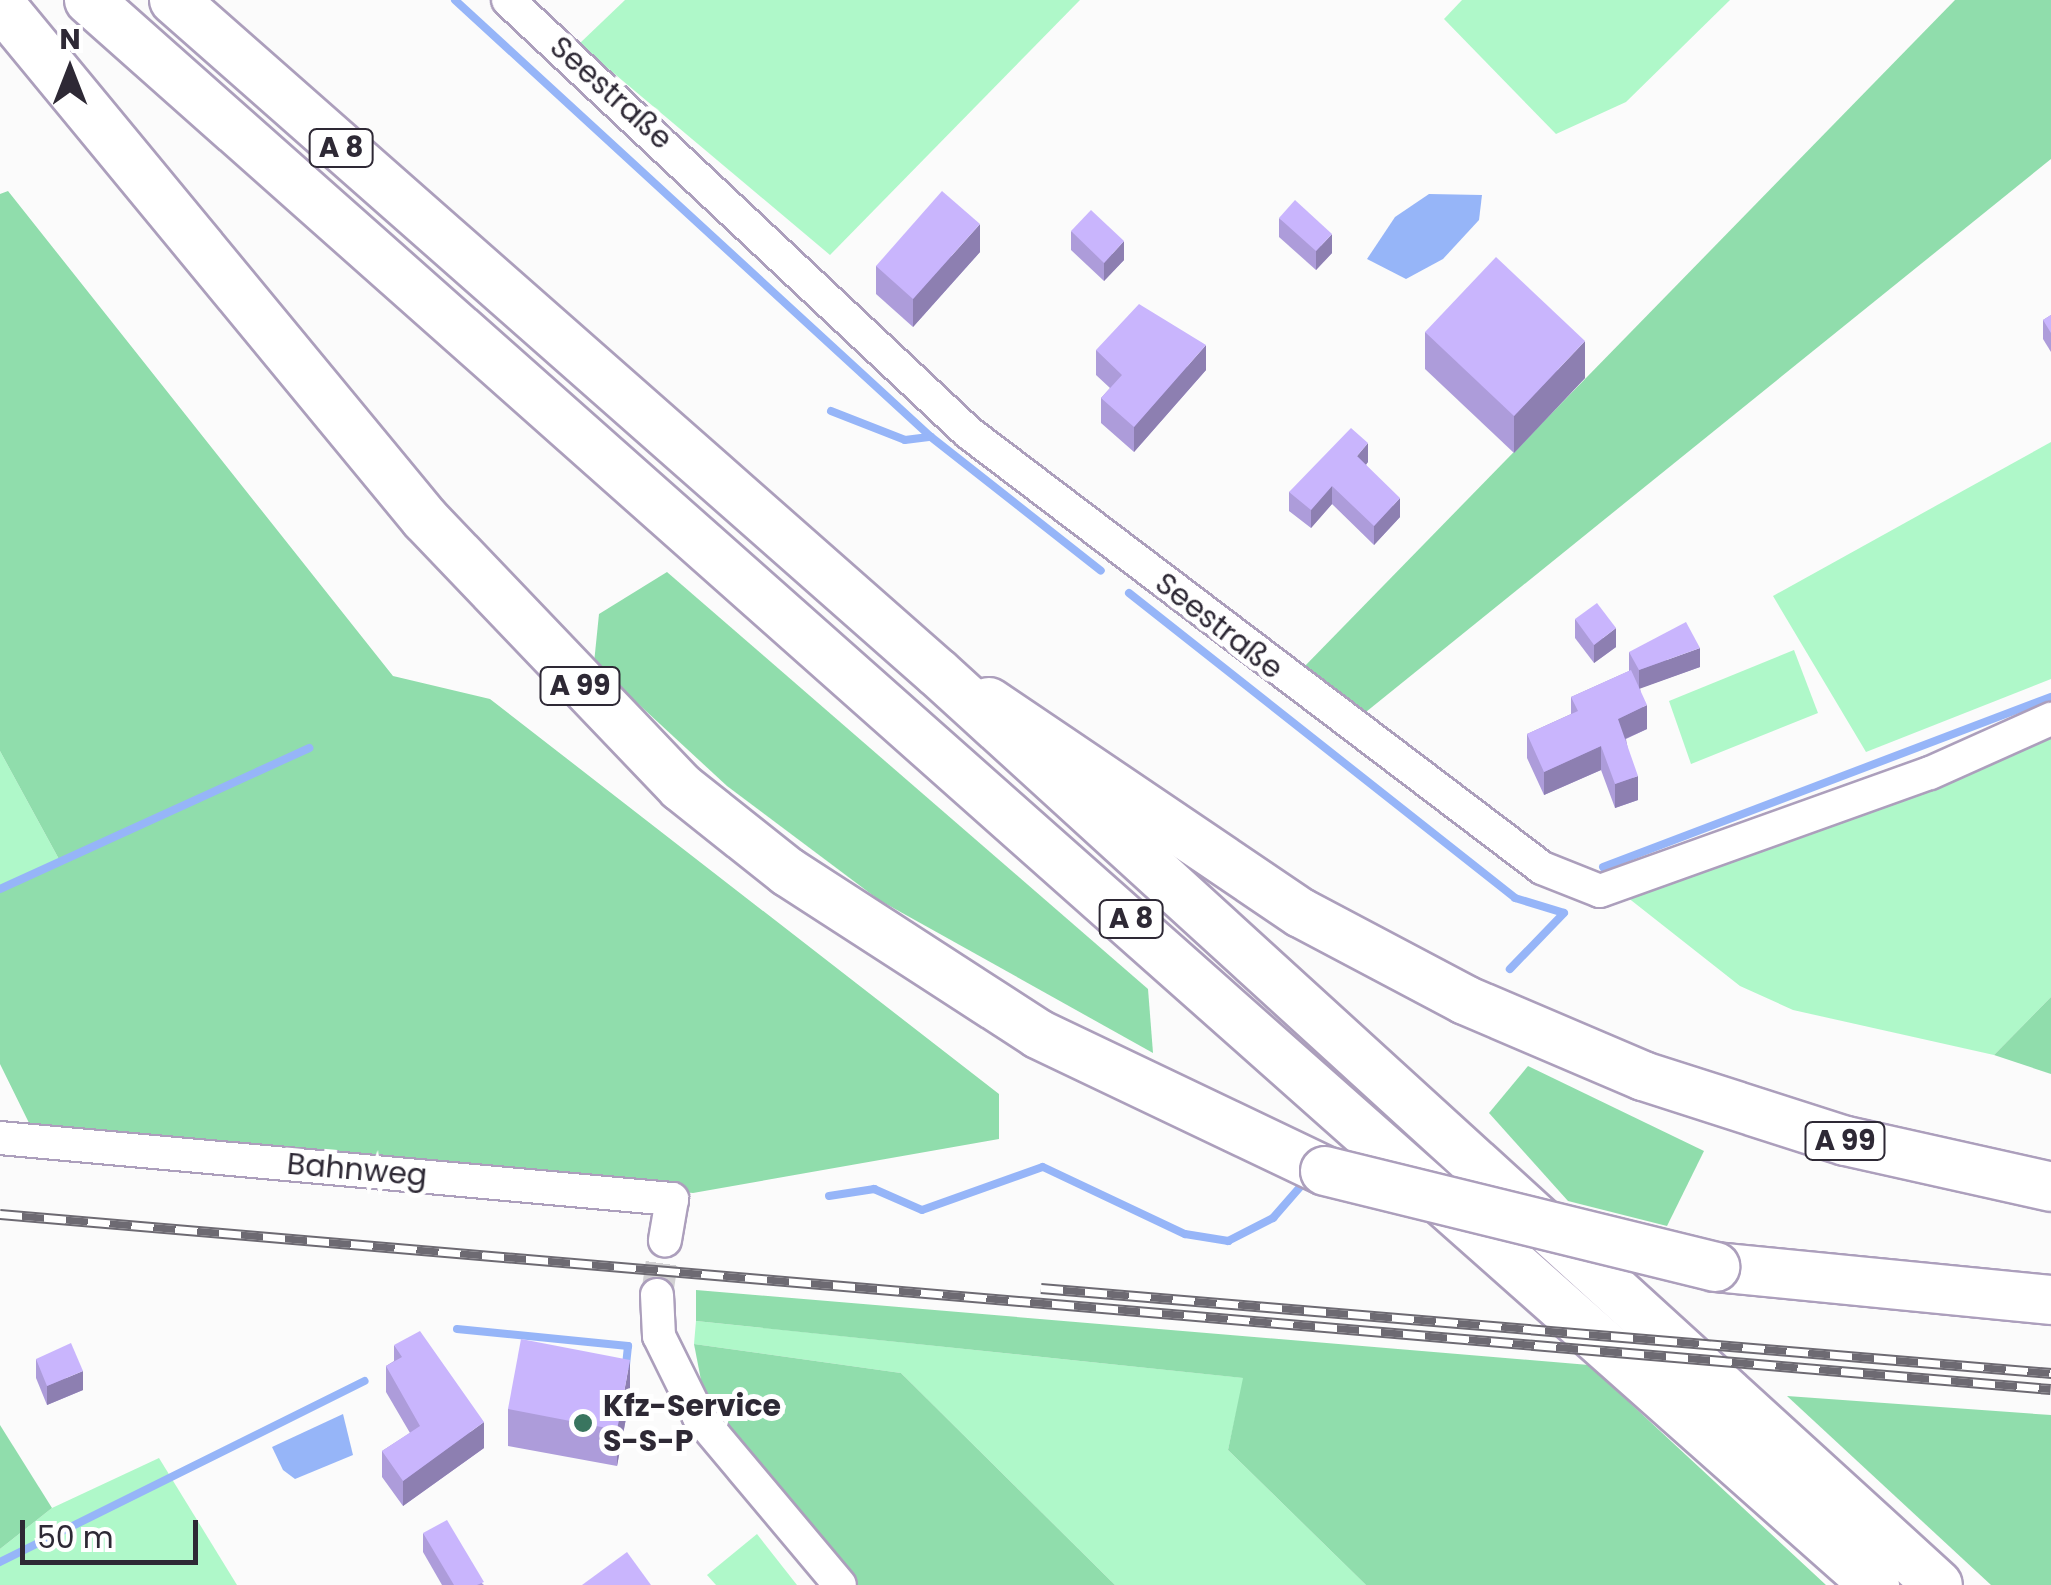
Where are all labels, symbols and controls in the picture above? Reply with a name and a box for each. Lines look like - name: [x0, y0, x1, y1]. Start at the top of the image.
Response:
- north arrow: [20, 20, 120, 120]
- text: N: [59, 20, 81, 59]
- street label: Seestraße: [543, 29, 679, 157]
- road number: A 8: [308, 125, 374, 171]
- street label: Seestraße: [1148, 565, 1290, 687]
- road number: A 99: [538, 663, 622, 709]
- road number: A 8: [1098, 896, 1164, 942]
- road number: A 99: [1802, 1118, 1888, 1164]
- street label: Bahnweg: [285, 1146, 429, 1194]
- place label: Kfz-Service S-S-P: [603, 1388, 781, 1458]
- marker: Kfz-Service S-S-P: [572, 1412, 594, 1434]
- scale bar: [25, 1500, 202, 1562]
- text: 50 m: [37, 1516, 114, 1559]

